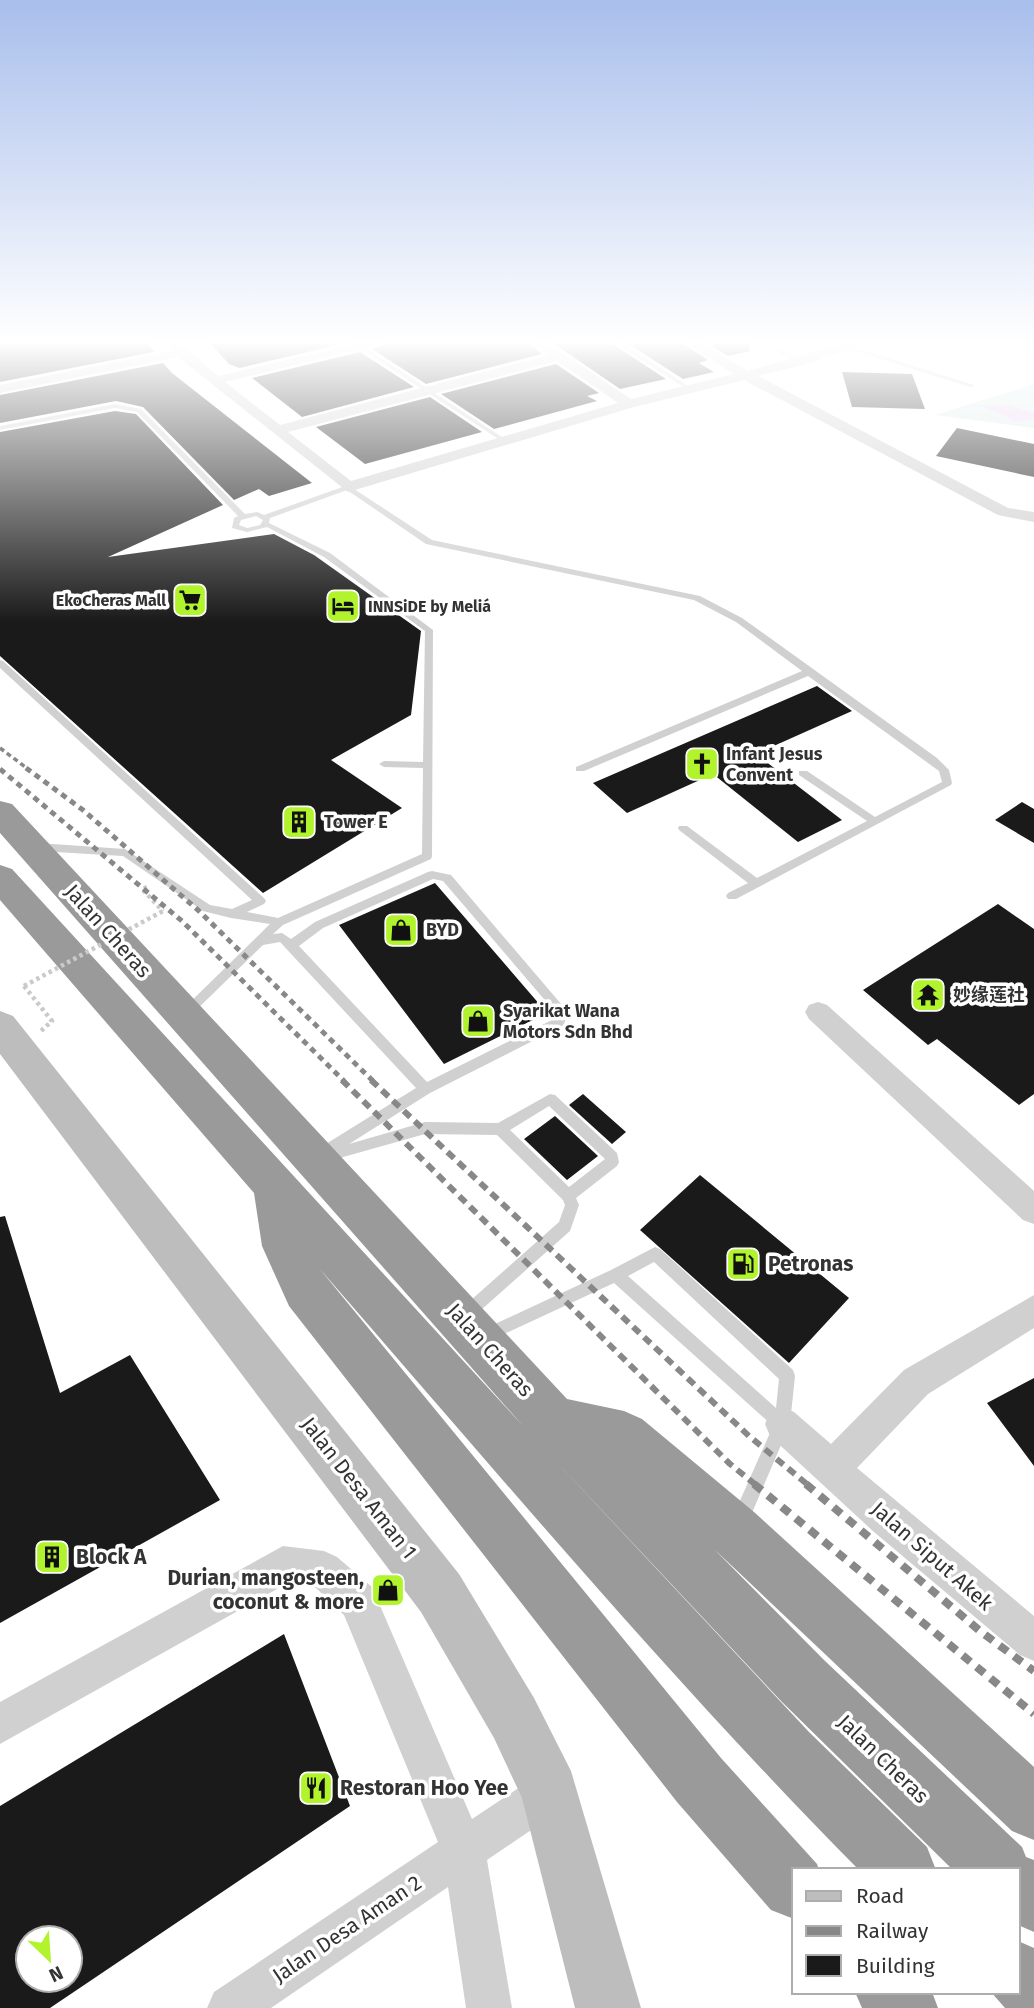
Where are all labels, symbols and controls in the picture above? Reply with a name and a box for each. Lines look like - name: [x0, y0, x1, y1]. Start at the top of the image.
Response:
- supermarket icon: EkoCheras Mall: [171, 581, 209, 619]
- hotel icon: INNSiDE by Meliá: [324, 587, 362, 625]
- place label: EkoCheras Mall: [56, 591, 166, 610]
- place label: INNSiDE by Meliá: [368, 597, 491, 616]
- place label: Infant Jesus Convent: [726, 743, 823, 786]
- church icon: Infant Jesus Convent: [683, 745, 721, 783]
- building icon: Tower E: [280, 803, 318, 841]
- place label: Tower E: [324, 811, 388, 833]
- street label: Jalan Cheras: [59, 879, 157, 983]
- shop icon: BYD: [382, 911, 420, 949]
- place label: BYD: [426, 919, 459, 941]
- temple icon: 妙缘莲社: [909, 976, 947, 1014]
- place label: 妙缘莲社: [953, 984, 1025, 1006]
- place label: Syarikat Wana Motors Sdn Bhd: [503, 1000, 633, 1043]
- shop icon: Syarikat Wana Motors Sdn Bhd: [459, 1002, 497, 1040]
- fuel station icon: Petronas: [724, 1245, 762, 1283]
- place label: Petronas: [768, 1251, 853, 1277]
- street label: Jalan Cheras: [441, 1298, 539, 1402]
- street label: Jalan Desa Aman 1: [296, 1412, 422, 1564]
- street label: Jalan Siput Akek: [866, 1496, 998, 1616]
- building icon: Block A: [33, 1538, 71, 1576]
- place label: Block A: [76, 1544, 147, 1570]
- place label: Durian, mangosteen, coconut & more: [167, 1565, 364, 1615]
- shop icon: Durian, mangosteen, coconut & more: [369, 1571, 407, 1609]
- street label: Jalan Cheras: [832, 1709, 934, 1809]
- restaurant icon: Restoran Hoo Yee: [297, 1769, 335, 1807]
- place label: Restoran Hoo Yee: [340, 1775, 509, 1801]
- legend: [792, 1868, 1020, 1994]
- street label: Jalan Desa Aman 2: [268, 1870, 426, 1988]
- text: Road: [856, 1883, 904, 1909]
- text: Railway: [856, 1918, 929, 1944]
- north arrow: [14, 1924, 84, 1994]
- text: Building: [856, 1953, 935, 1979]
- text: N: [45, 1961, 67, 1987]

